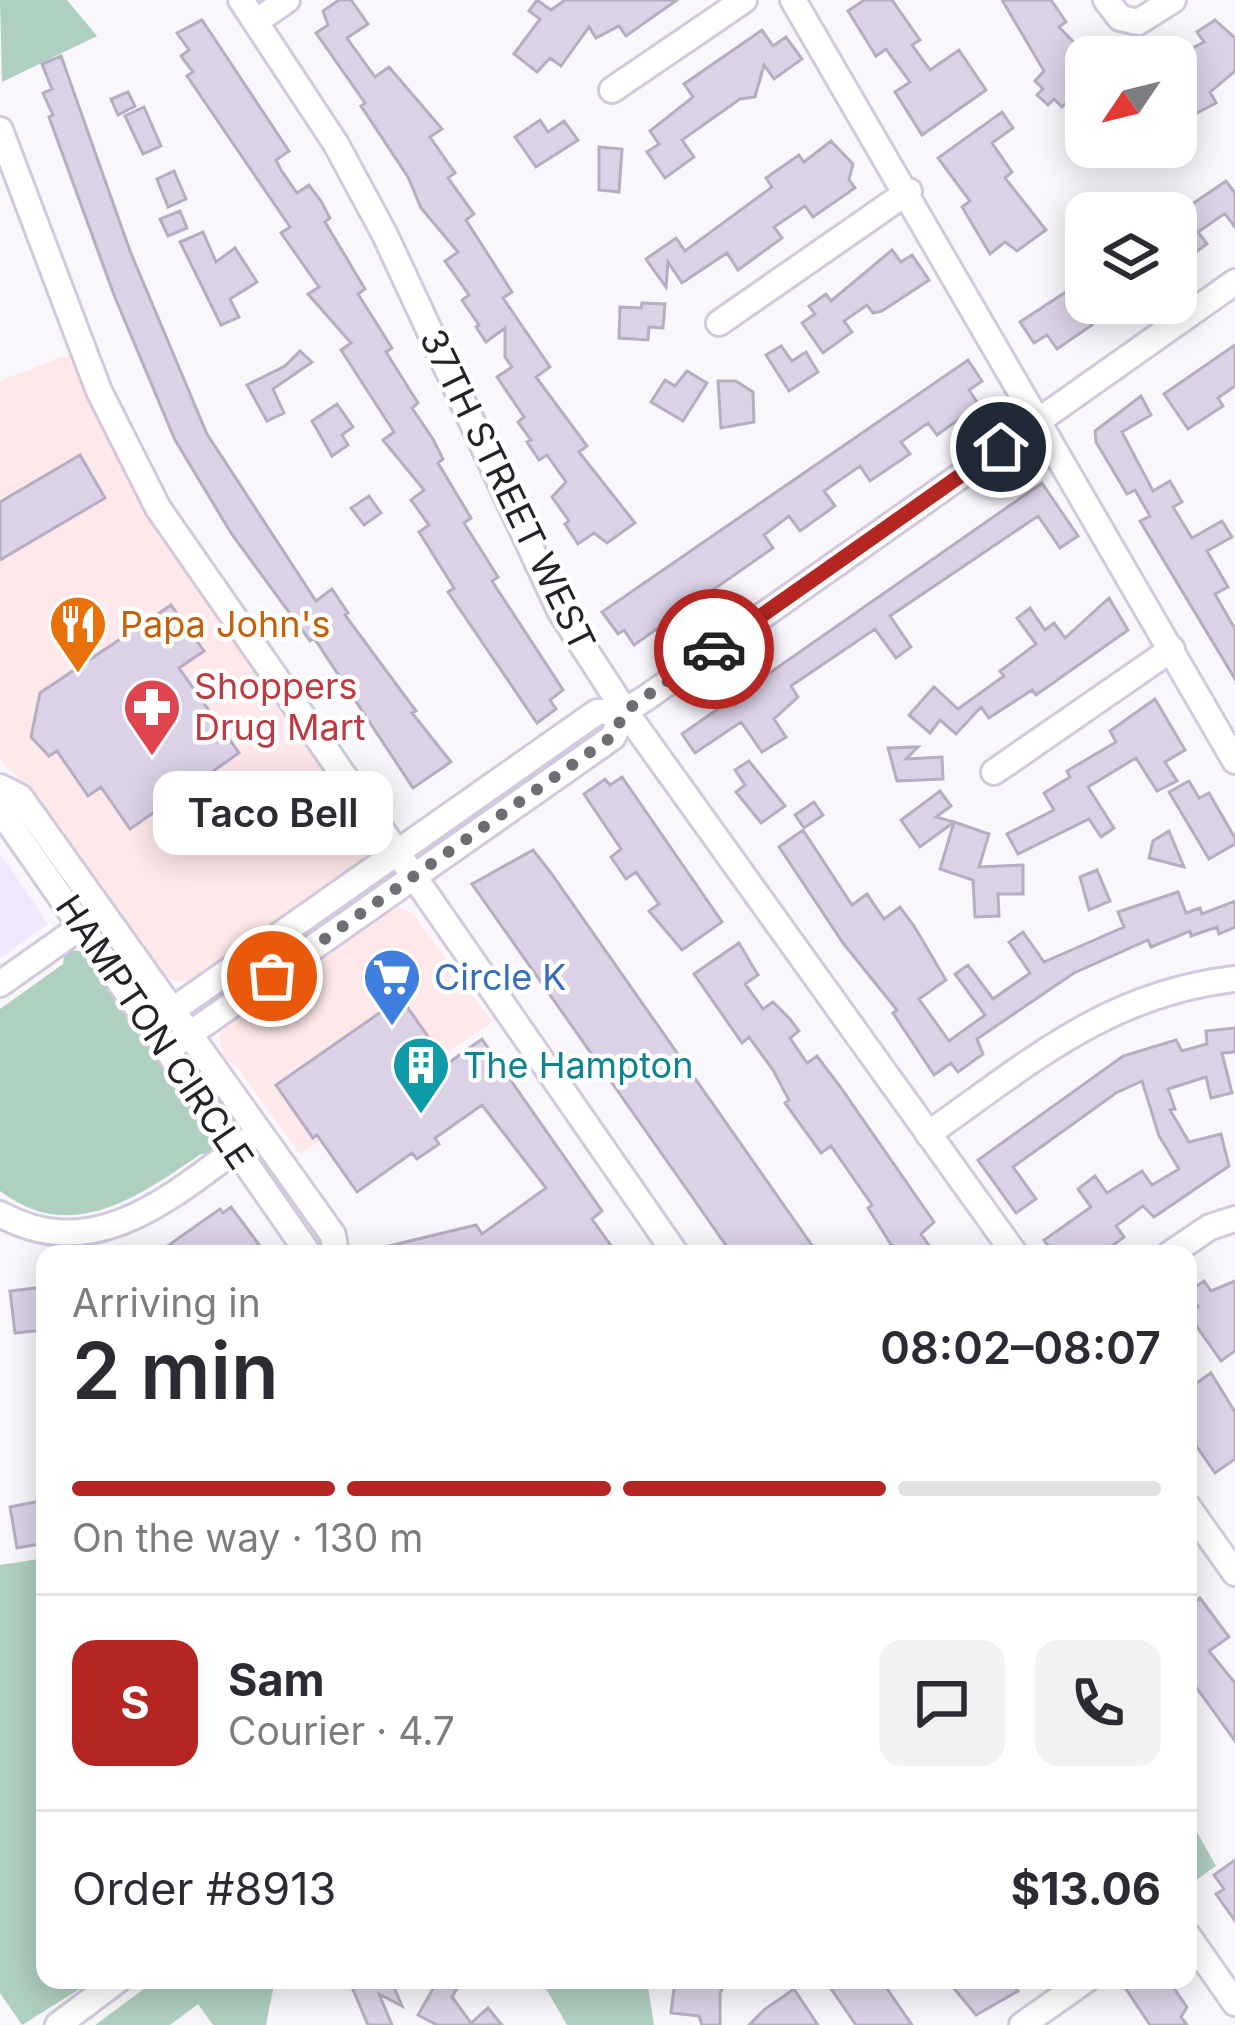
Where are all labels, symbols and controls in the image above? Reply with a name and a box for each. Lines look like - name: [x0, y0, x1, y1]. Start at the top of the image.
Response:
- north arrow: [1065, 36, 1197, 168]
- map controls: [1065, 36, 1197, 324]
- button: layers: [1065, 192, 1197, 324]
- street label: 37TH STREET WEST: [411, 322, 605, 658]
- pin: [950, 396, 1052, 498]
- icon: home: [968, 414, 1034, 480]
- courier: [654, 589, 774, 709]
- restaurant icon: Papa John's: [47, 593, 109, 675]
- place label: Papa John's: [120, 602, 330, 646]
- icon: car: [681, 616, 747, 682]
- place label: Shoppers Drug Mart: [194, 664, 366, 749]
- pharmacy icon: Shoppers Drug Mart: [121, 676, 183, 758]
- callout: Taco Bell: [152, 772, 392, 856]
- text: Taco Bell: [188, 789, 358, 836]
- street label: HAMPTON CIRCLE: [47, 886, 263, 1178]
- pin: [221, 925, 323, 1027]
- icon: bag: [239, 943, 305, 1009]
- supermarket icon: Circle K: [361, 946, 423, 1028]
- place label: Circle K: [434, 955, 567, 999]
- building icon: The Hampton: [390, 1034, 452, 1116]
- place label: The Hampton: [463, 1043, 693, 1087]
- text: Arriving in: [72, 1279, 261, 1326]
- text: 08:02–08:07: [880, 1320, 1161, 1375]
- text: 2 min: [72, 1323, 279, 1418]
- text: On the way · 130 m: [72, 1514, 423, 1561]
- button: chat: [879, 1640, 1005, 1766]
- button: phone: [1035, 1640, 1161, 1766]
- text: Sam: [228, 1652, 325, 1707]
- text: S: [120, 1675, 150, 1730]
- text: Courier · 4.7: [228, 1707, 455, 1754]
- text: Order #8913: [72, 1861, 336, 1916]
- text: $13.06: [1011, 1861, 1161, 1916]

